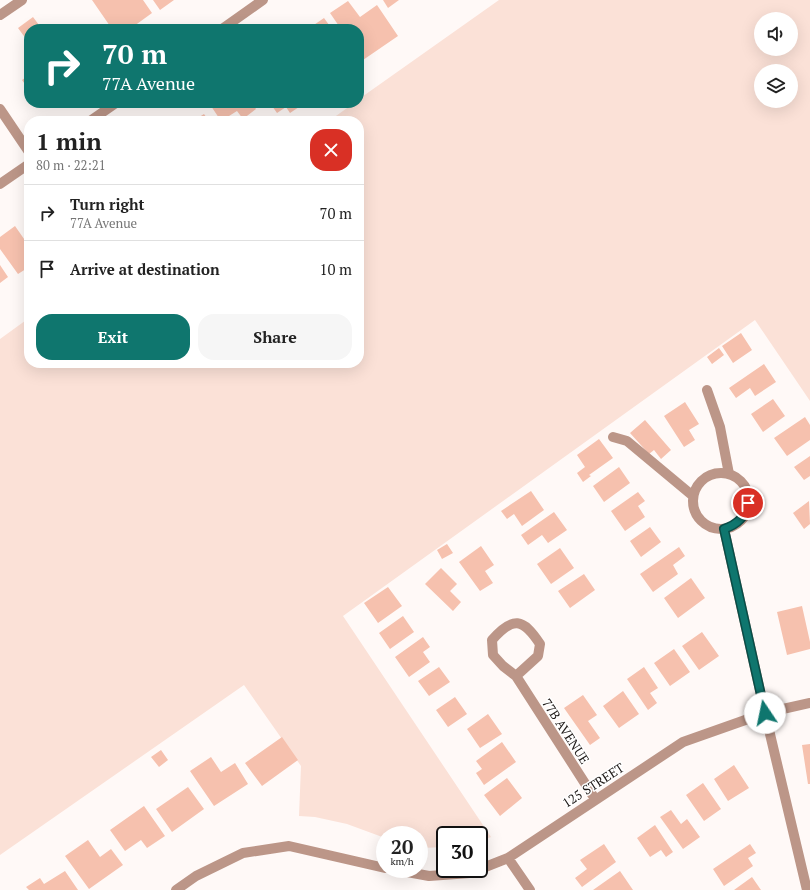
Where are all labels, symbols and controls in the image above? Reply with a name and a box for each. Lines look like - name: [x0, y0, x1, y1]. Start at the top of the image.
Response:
- map controls: [754, 12, 798, 108]
- button: sound: [754, 12, 798, 56]
- text: 70 m: [102, 35, 167, 72]
- icon: right: [36, 40, 88, 92]
- button: layers: [754, 64, 798, 108]
- text: 77A Avenue: [102, 71, 195, 95]
- text: 1 min: [36, 125, 102, 157]
- button: close: [310, 129, 352, 171]
- text: 80 m · 22:21: [36, 156, 106, 174]
- text: Turn right: [70, 194, 145, 214]
- icon: right: [36, 202, 58, 224]
- text: 70 m: [319, 203, 352, 223]
- text: 77A Avenue: [70, 214, 137, 232]
- icon: arrive: [36, 258, 58, 280]
- text: Arrive at destination: [70, 259, 220, 279]
- text: 10 m: [319, 259, 352, 279]
- button: Exit: [36, 314, 190, 360]
- button: Share: [198, 314, 352, 360]
- pin: [731, 486, 765, 520]
- icon: arrive: [737, 492, 759, 514]
- position arrow: [744, 692, 786, 734]
- street label: 77B AVENUE: [538, 695, 594, 767]
- street label: 125 STREET: [559, 758, 627, 812]
- speed limit sign: 30: [436, 826, 488, 878]
- text: 20: [391, 833, 413, 860]
- text: km/h: [390, 855, 414, 868]

